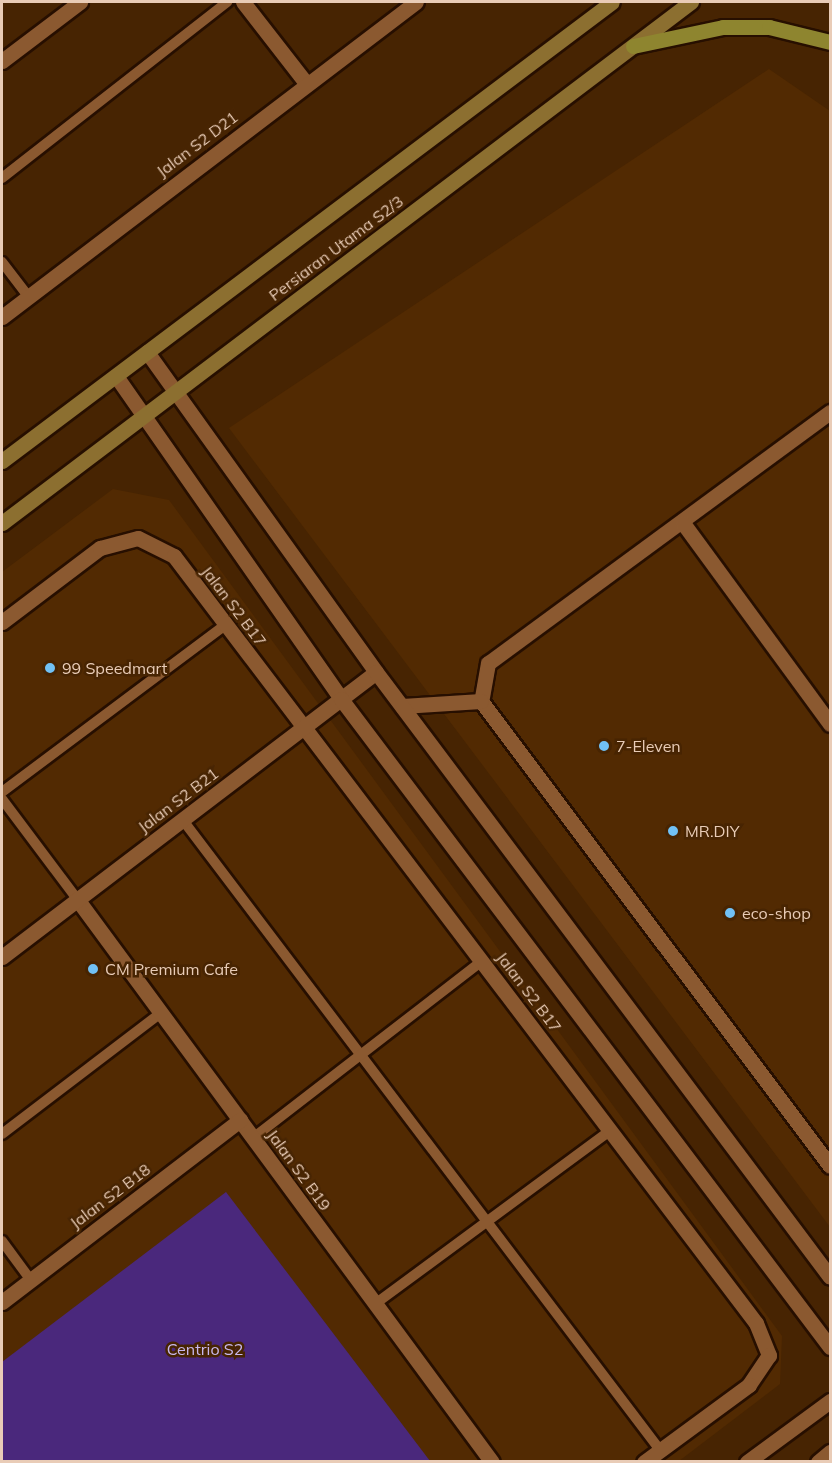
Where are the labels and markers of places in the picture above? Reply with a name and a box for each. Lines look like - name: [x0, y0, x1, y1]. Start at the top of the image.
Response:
- place label: 99 Speedmart: [62, 658, 167, 678]
- marker: 99 Speedmart: [43, 661, 57, 675]
- place label: 7-Eleven: [616, 736, 681, 756]
- marker: 7-Eleven: [597, 739, 611, 753]
- place label: MR.DIY: [685, 821, 739, 841]
- marker: MR.DIY: [666, 824, 680, 838]
- place label: eco-shop: [742, 903, 811, 923]
- marker: eco-shop: [723, 906, 737, 920]
- place label: CM Premium Cafe: [105, 959, 238, 979]
- marker: CM Premium Cafe: [86, 962, 100, 976]

